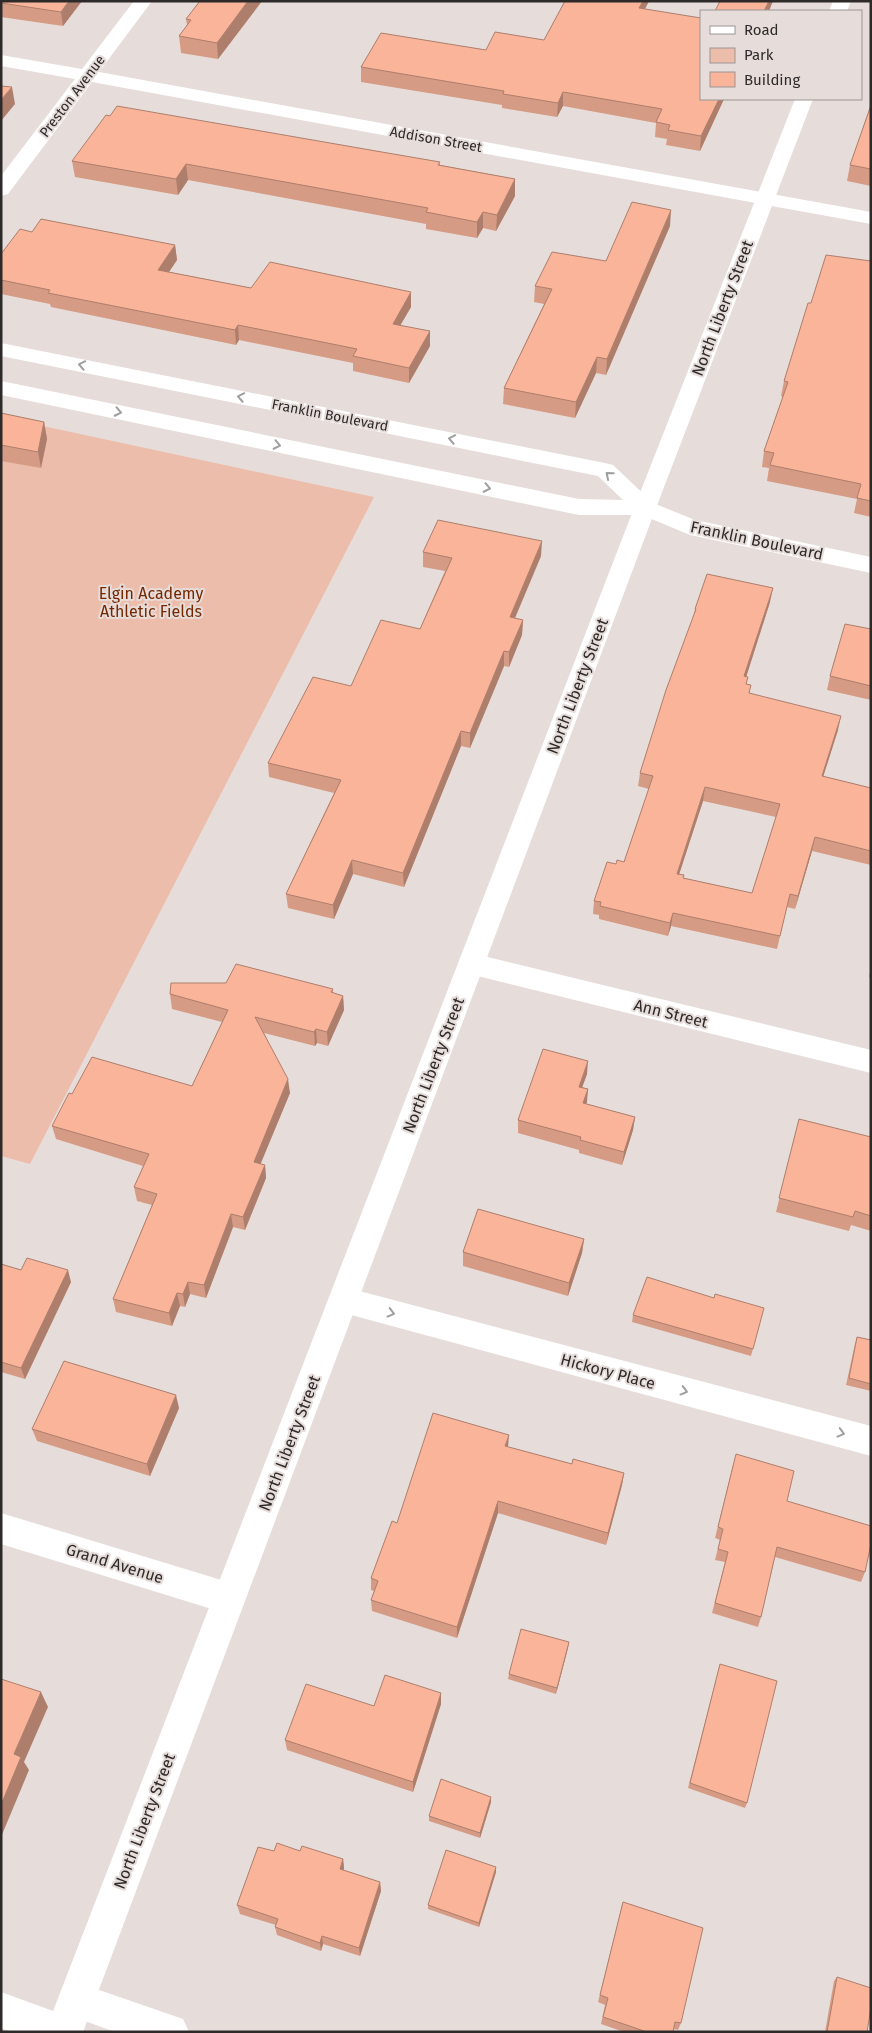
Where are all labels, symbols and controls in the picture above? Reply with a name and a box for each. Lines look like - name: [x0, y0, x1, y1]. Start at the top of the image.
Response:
- legend: [700, 10, 862, 100]
- text: Road: [744, 21, 779, 39]
- text: Park: [744, 46, 774, 64]
- street label: Preston Avenue: [36, 52, 109, 141]
- text: Building: [744, 71, 800, 89]
- street label: Addison Street: [388, 123, 484, 156]
- street label: North Liberty Street: [688, 237, 757, 379]
- one-way arrow: [78, 360, 86, 371]
- one-way arrow: [237, 392, 246, 403]
- street label: Franklin Boulevard: [270, 396, 390, 435]
- one-way arrow: [113, 406, 122, 417]
- one-way arrow: [448, 434, 457, 445]
- one-way arrow: [272, 439, 281, 450]
- one-way arrow: [606, 472, 615, 481]
- one-way arrow: [483, 482, 492, 493]
- street label: Franklin Boulevard: [689, 517, 825, 564]
- park label: Elgin Academy Athletic Fields: [99, 584, 203, 621]
- street label: North Liberty Street: [543, 615, 612, 757]
- street label: North Liberty Street: [399, 994, 468, 1136]
- street label: Ann Street: [632, 995, 710, 1032]
- one-way arrow: [387, 1307, 395, 1317]
- street label: Hickory Place: [558, 1350, 657, 1393]
- street label: North Liberty Street: [255, 1372, 324, 1514]
- one-way arrow: [679, 1385, 688, 1396]
- one-way arrow: [836, 1427, 845, 1438]
- street label: Grand Avenue: [64, 1540, 166, 1587]
- street label: North Liberty Street: [110, 1750, 179, 1892]

